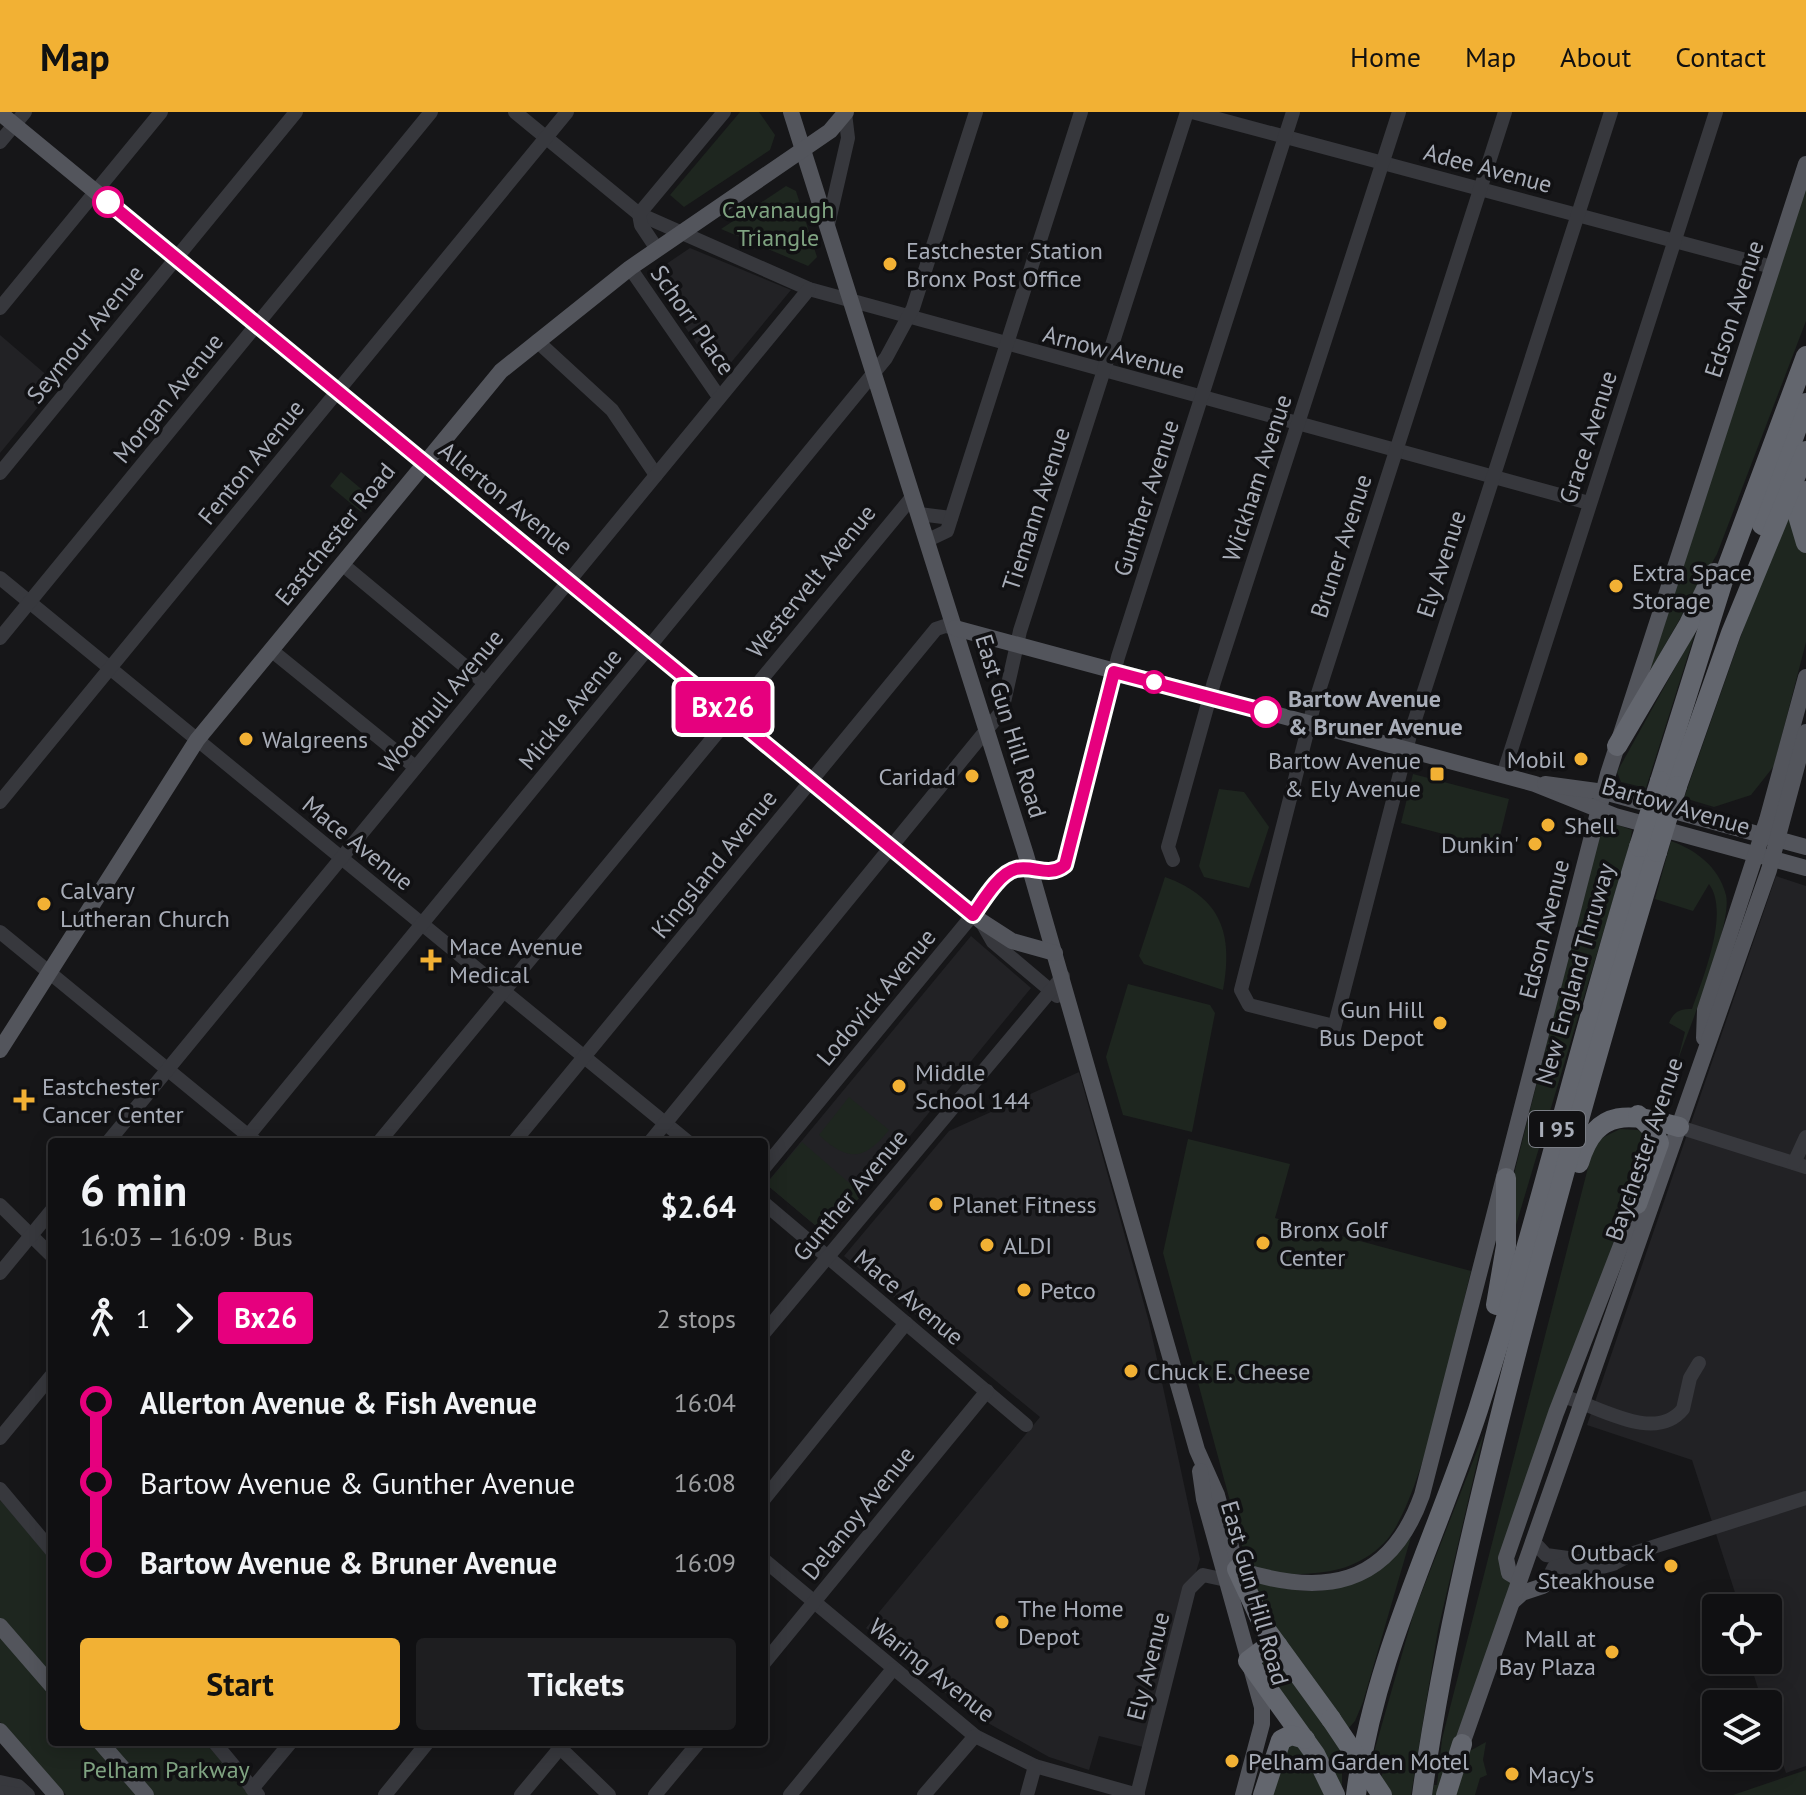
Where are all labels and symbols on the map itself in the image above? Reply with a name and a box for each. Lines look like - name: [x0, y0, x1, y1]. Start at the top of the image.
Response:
- street label: Adee Avenue: [1420, 136, 1556, 200]
- unlabelled marker: [93, 187, 123, 217]
- park label: Cavanaugh Triangle: [722, 194, 834, 253]
- place label: Eastchester Station Bronx Post Office: [906, 235, 1103, 294]
- street label: Edson Avenue: [1697, 236, 1771, 382]
- marker: Eastchester Station Bronx Post Office: [881, 255, 899, 273]
- street label: Seymour Avenue: [20, 258, 150, 410]
- street label: Schorr Place: [644, 259, 742, 381]
- street label: Arnow Avenue: [1040, 318, 1188, 386]
- street label: Morgan Avenue: [106, 327, 230, 469]
- street label: Grace Avenue: [1552, 367, 1624, 507]
- street label: Wickham Avenue: [1215, 391, 1299, 565]
- street label: Fenton Avenue: [191, 393, 311, 531]
- street label: Gunther Avenue: [1106, 416, 1186, 580]
- street label: Tiemann Avenue: [995, 423, 1077, 595]
- street label: Allerton Avenue: [433, 434, 579, 562]
- street label: Eastchester Road: [268, 456, 402, 612]
- street label: Bruner Avenue: [1303, 470, 1379, 622]
- street label: Westervelt Avenue: [740, 498, 882, 664]
- street label: Ely Avenue: [1409, 507, 1473, 621]
- place label: Extra Space Storage: [1632, 557, 1752, 616]
- marker: Extra Space Storage: [1607, 577, 1625, 595]
- street label: Woodhull Avenue: [372, 623, 510, 779]
- street label: East Gun Hill Road: [968, 630, 1054, 822]
- street label: Mickle Avenue: [512, 642, 628, 776]
- unlabelled marker: [1143, 671, 1165, 693]
- line badge: Bx26: [667, 681, 779, 733]
- place label: Bartow Avenue & Bruner Avenue: [1288, 683, 1463, 742]
- marker: Bartow Avenue & Bruner Avenue: [1251, 697, 1281, 727]
- place label: Walgreens: [262, 724, 368, 755]
- marker: Walgreens: [237, 730, 255, 748]
- place label: Mobil: [1507, 744, 1565, 775]
- place label: Bartow Avenue & Ely Avenue: [1268, 745, 1421, 804]
- marker: Mobil: [1572, 750, 1590, 768]
- place label: Caridad: [878, 761, 956, 792]
- marker: Bartow Avenue & Ely Avenue: [1428, 765, 1446, 783]
- marker: Caridad: [963, 767, 981, 785]
- street label: Bartow Avenue: [1598, 770, 1754, 842]
- street label: Kingsland Avenue: [644, 783, 784, 945]
- street label: Mace Avenue: [296, 789, 420, 897]
- place label: Shell: [1564, 810, 1616, 841]
- marker: Shell: [1539, 816, 1557, 834]
- place label: Dunkin': [1441, 829, 1519, 860]
- marker: Dunkin': [1526, 835, 1544, 853]
- street label: Edson Avenue: [1512, 856, 1576, 1002]
- street label: New England Thruway: [1528, 860, 1622, 1088]
- place label: Calvary Lutheran Church: [60, 875, 230, 934]
- marker: Calvary Lutheran Church: [35, 895, 53, 913]
- street label: Lodovick Avenue: [810, 922, 942, 1072]
- place label: Mace Avenue Medical: [449, 931, 583, 990]
- marker: Mace Avenue Medical: [420, 949, 442, 971]
- place label: Gun Hill Bus Depot: [1319, 994, 1424, 1053]
- marker: Gun Hill Bus Depot: [1431, 1014, 1449, 1032]
- street label: Baychester Avenue: [1598, 1053, 1690, 1245]
- place label: Middle School 144: [915, 1057, 1030, 1116]
- place label: Eastchester Cancer Center: [42, 1071, 184, 1130]
- marker: Middle School 144: [890, 1077, 908, 1095]
- marker: Eastchester Cancer Center: [13, 1089, 35, 1111]
- road number: I 95: [1529, 1111, 1585, 1147]
- street label: Gunther Avenue: [786, 1123, 914, 1267]
- place label: Planet Fitness: [952, 1189, 1097, 1220]
- marker: Planet Fitness: [927, 1195, 945, 1213]
- place label: Bronx Golf Center: [1279, 1214, 1389, 1273]
- place label: ALDI: [1003, 1230, 1052, 1261]
- marker: Bronx Golf Center: [1254, 1234, 1272, 1252]
- marker: ALDI: [978, 1236, 996, 1254]
- street label: Mace Avenue: [848, 1242, 970, 1352]
- place label: Petco: [1040, 1275, 1096, 1306]
- marker: Petco: [1015, 1281, 1033, 1299]
- place label: Chuck E. Cheese: [1147, 1356, 1311, 1387]
- marker: Chuck E. Cheese: [1122, 1362, 1140, 1380]
- street label: Delanoy Avenue: [795, 1440, 921, 1586]
- street label: East Gun Hill Road: [1214, 1497, 1296, 1689]
- place label: Outback Steakhouse: [1538, 1537, 1656, 1596]
- marker: Outback Steakhouse: [1662, 1557, 1680, 1575]
- place label: The Home Depot: [1018, 1593, 1124, 1652]
- street label: Ely Avenue: [1120, 1608, 1176, 1724]
- street label: Waring Avenue: [863, 1611, 1001, 1729]
- marker: The Home Depot: [993, 1613, 1011, 1631]
- place label: Mall at Bay Plaza: [1498, 1623, 1596, 1682]
- marker: Mall at Bay Plaza: [1603, 1643, 1621, 1661]
- place label: Pelham Garden Motel: [1248, 1746, 1469, 1777]
- marker: Pelham Garden Motel: [1223, 1752, 1241, 1770]
- park label: Pelham Parkway: [82, 1754, 250, 1785]
- place label: Macy's: [1528, 1759, 1594, 1790]
- marker: Macy's: [1503, 1765, 1521, 1783]

